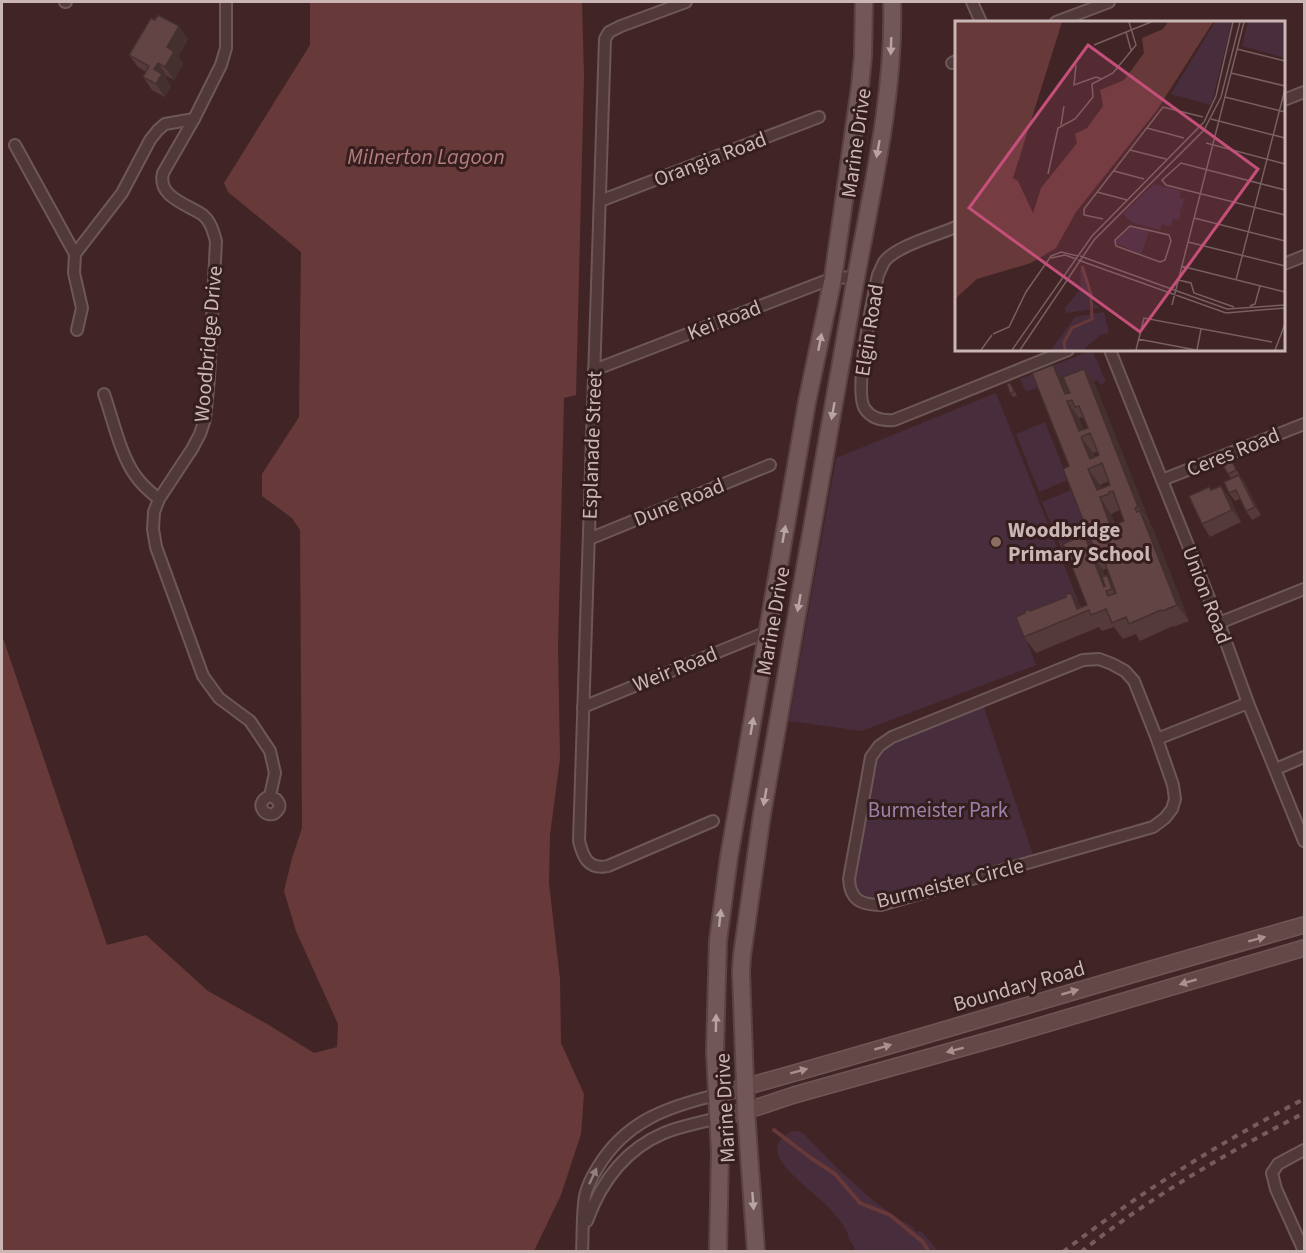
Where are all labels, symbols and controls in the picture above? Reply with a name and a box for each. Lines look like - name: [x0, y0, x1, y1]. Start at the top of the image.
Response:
- inset map: [955, 21, 1285, 351]
- one-way arrow: [886, 37, 895, 56]
- street label: Marine Drive: [833, 86, 879, 200]
- street label: Orangia Road: [649, 124, 771, 194]
- one-way arrow: [874, 140, 883, 159]
- water label: Milnerton Lagoon: [347, 141, 505, 173]
- street label: Woodbridge Drive: [186, 264, 230, 424]
- street label: Elgin Road: [847, 282, 891, 378]
- street label: Kei Road: [683, 292, 765, 348]
- one-way arrow: [816, 332, 825, 351]
- street label: Esplanade Street: [574, 370, 610, 520]
- one-way arrow: [828, 401, 837, 420]
- street label: Ceres Road: [1182, 420, 1284, 484]
- street label: Dune Road: [629, 470, 729, 534]
- place label: Woodbridge Primary School: [1008, 515, 1150, 569]
- one-way arrow: [780, 524, 789, 543]
- marker: Woodbridge Primary School: [989, 535, 1003, 549]
- street label: Union Road: [1175, 542, 1239, 648]
- street label: Marine Drive: [749, 564, 797, 678]
- one-way arrow: [794, 593, 803, 612]
- street label: Weir Road: [628, 638, 722, 700]
- one-way arrow: [747, 716, 756, 735]
- one-way arrow: [760, 787, 769, 806]
- park label: Burmeister Park: [868, 795, 1009, 825]
- street label: Burmeister Circle: [873, 850, 1027, 916]
- one-way arrow: [716, 909, 725, 928]
- one-way arrow: [1248, 933, 1267, 943]
- street label: Boundary Road: [950, 953, 1088, 1019]
- one-way arrow: [1179, 978, 1197, 987]
- one-way arrow: [1061, 987, 1079, 996]
- one-way arrow: [711, 1014, 720, 1033]
- one-way arrow: [874, 1042, 892, 1051]
- one-way arrow: [946, 1046, 964, 1055]
- street label: Marine Drive: [707, 1052, 743, 1164]
- one-way arrow: [790, 1066, 808, 1075]
- one-way arrow: [589, 1168, 598, 1185]
- one-way arrow: [748, 1192, 758, 1211]

